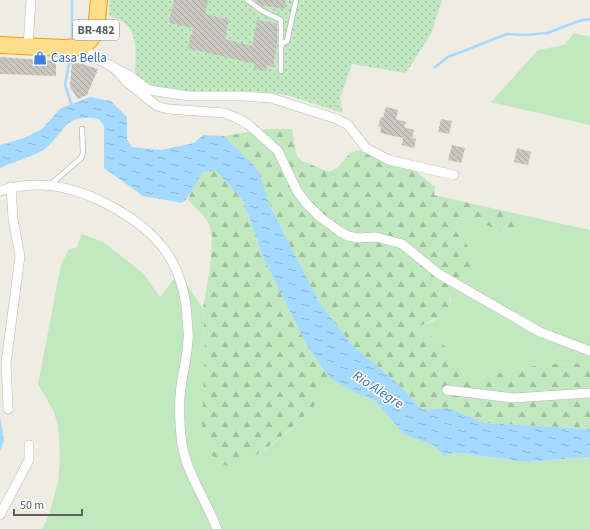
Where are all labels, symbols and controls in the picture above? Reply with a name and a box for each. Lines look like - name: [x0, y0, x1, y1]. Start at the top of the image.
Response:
- road number: BR-482: [73, 20, 119, 40]
- place label: Casa Bella: [51, 49, 107, 67]
- shop icon: Casa Bella: [32, 50, 48, 66]
- water label: Rio Alegre: [349, 366, 408, 414]
- scale bar: [14, 491, 82, 517]
- text: 50 m: [20, 497, 44, 514]

